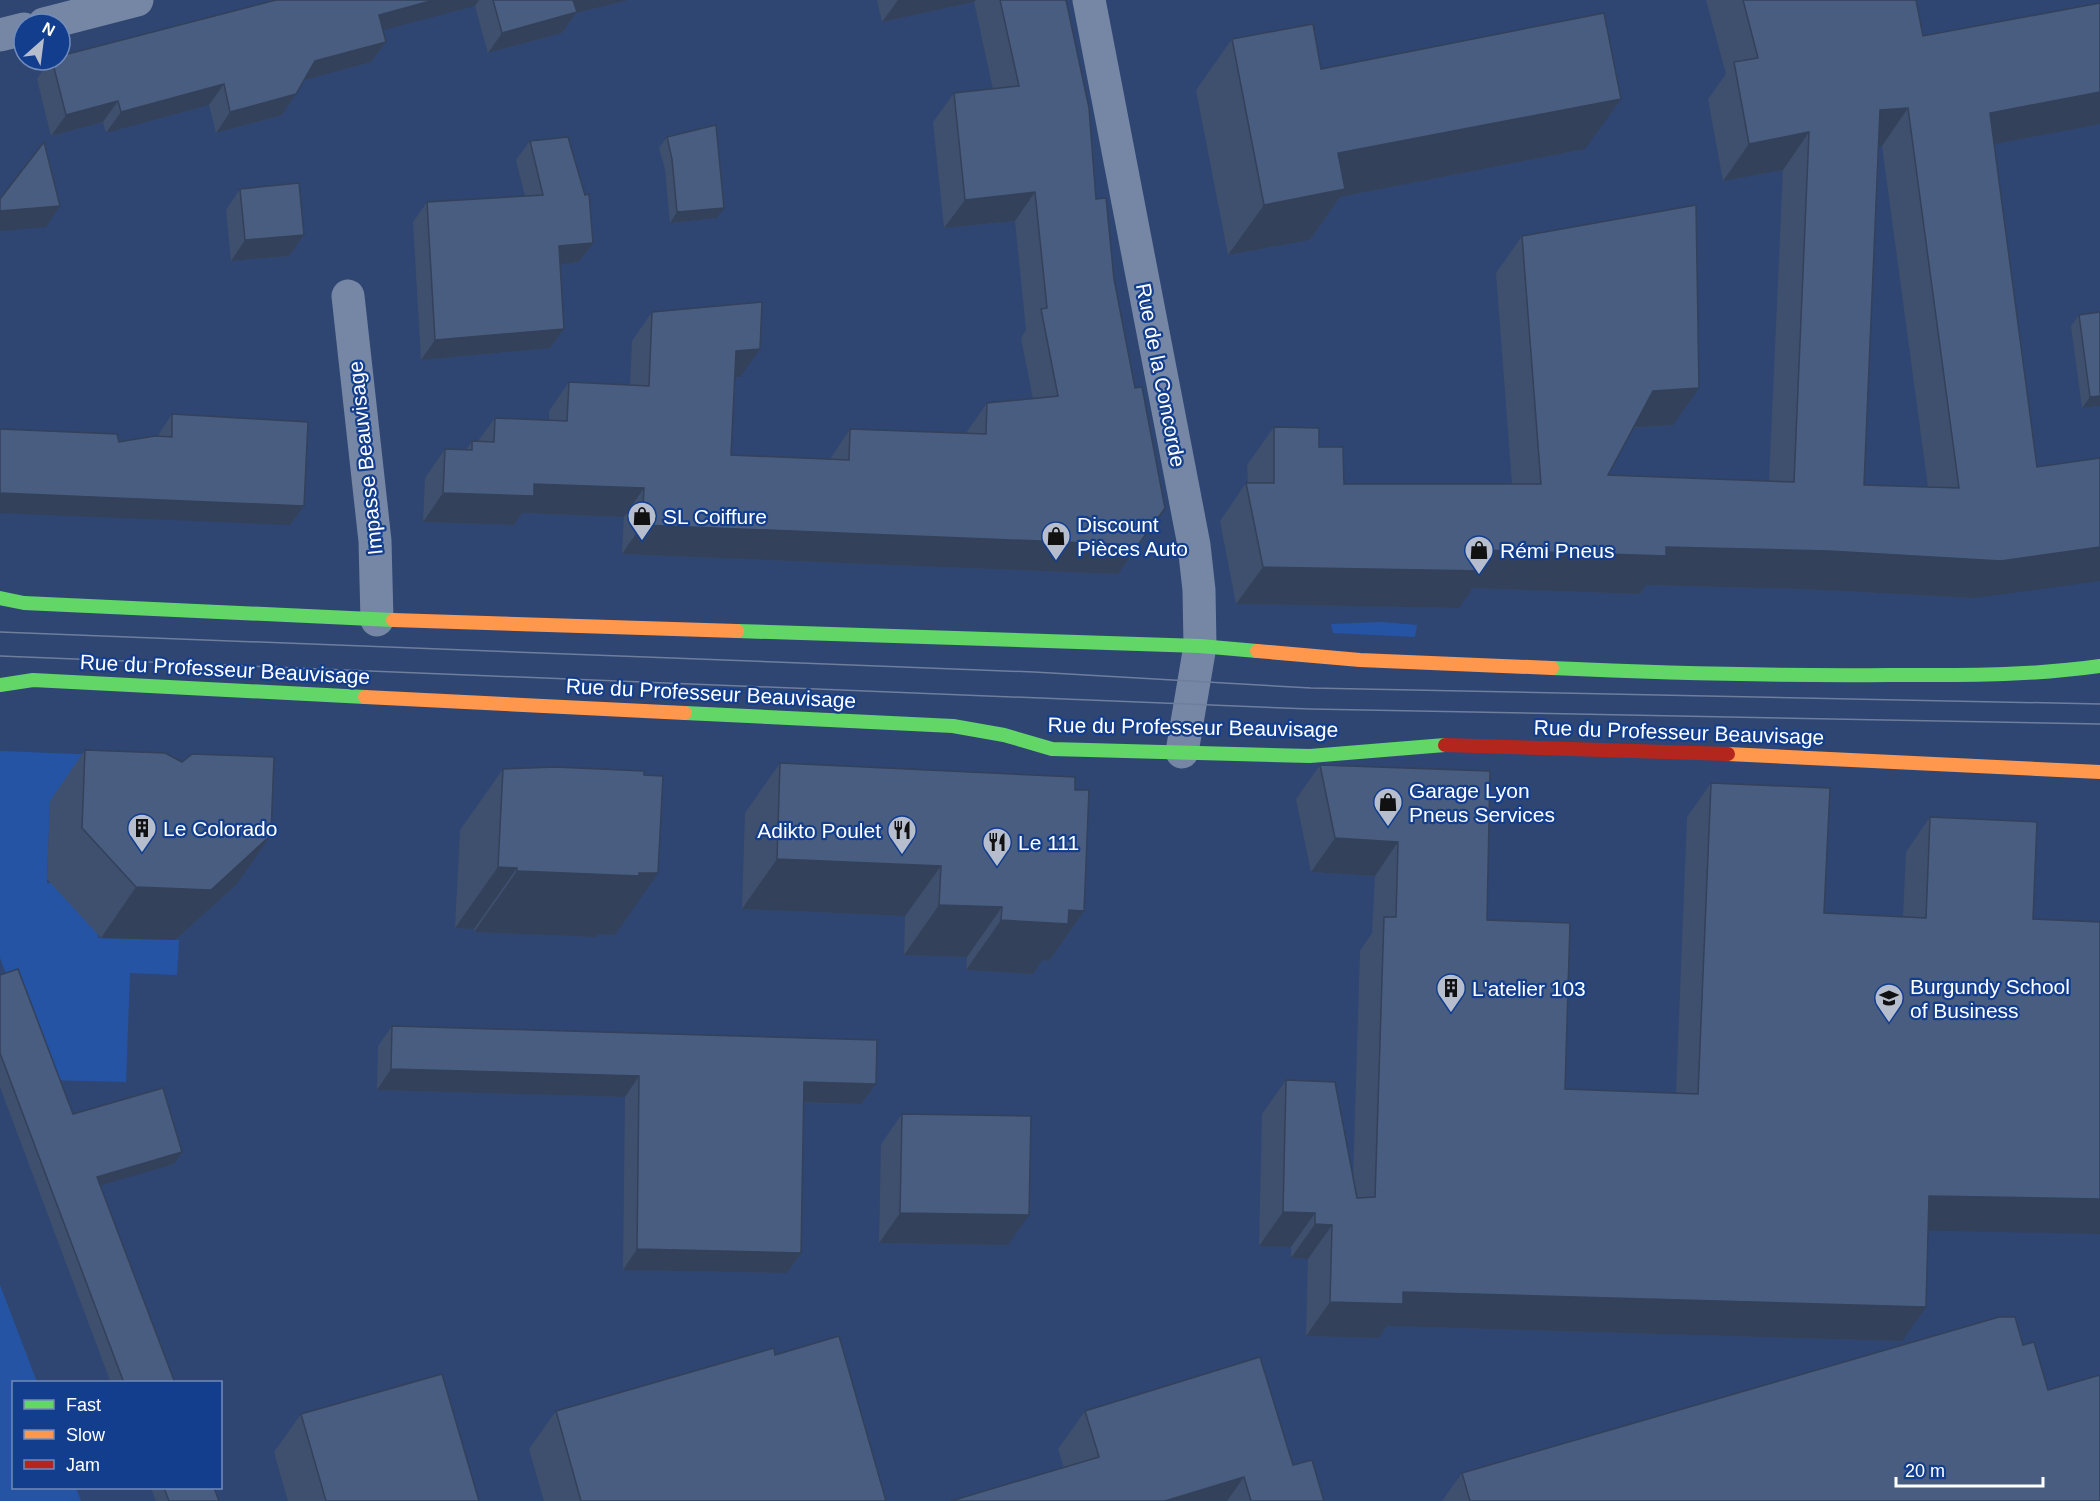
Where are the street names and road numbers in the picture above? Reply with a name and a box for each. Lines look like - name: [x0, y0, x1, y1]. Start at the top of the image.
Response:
- street label: Rue de la Concorde: [1132, 281, 1190, 469]
- street label: Impasse Beauvisage: [343, 360, 387, 556]
- street label: Rue du Professeur Beauvisage: [79, 650, 371, 688]
- street label: Rue du Professeur Beauvisage: [565, 674, 857, 712]
- street label: Rue du Professeur Beauvisage: [1047, 713, 1339, 741]
- street label: Rue du Professeur Beauvisage: [1533, 715, 1825, 749]

